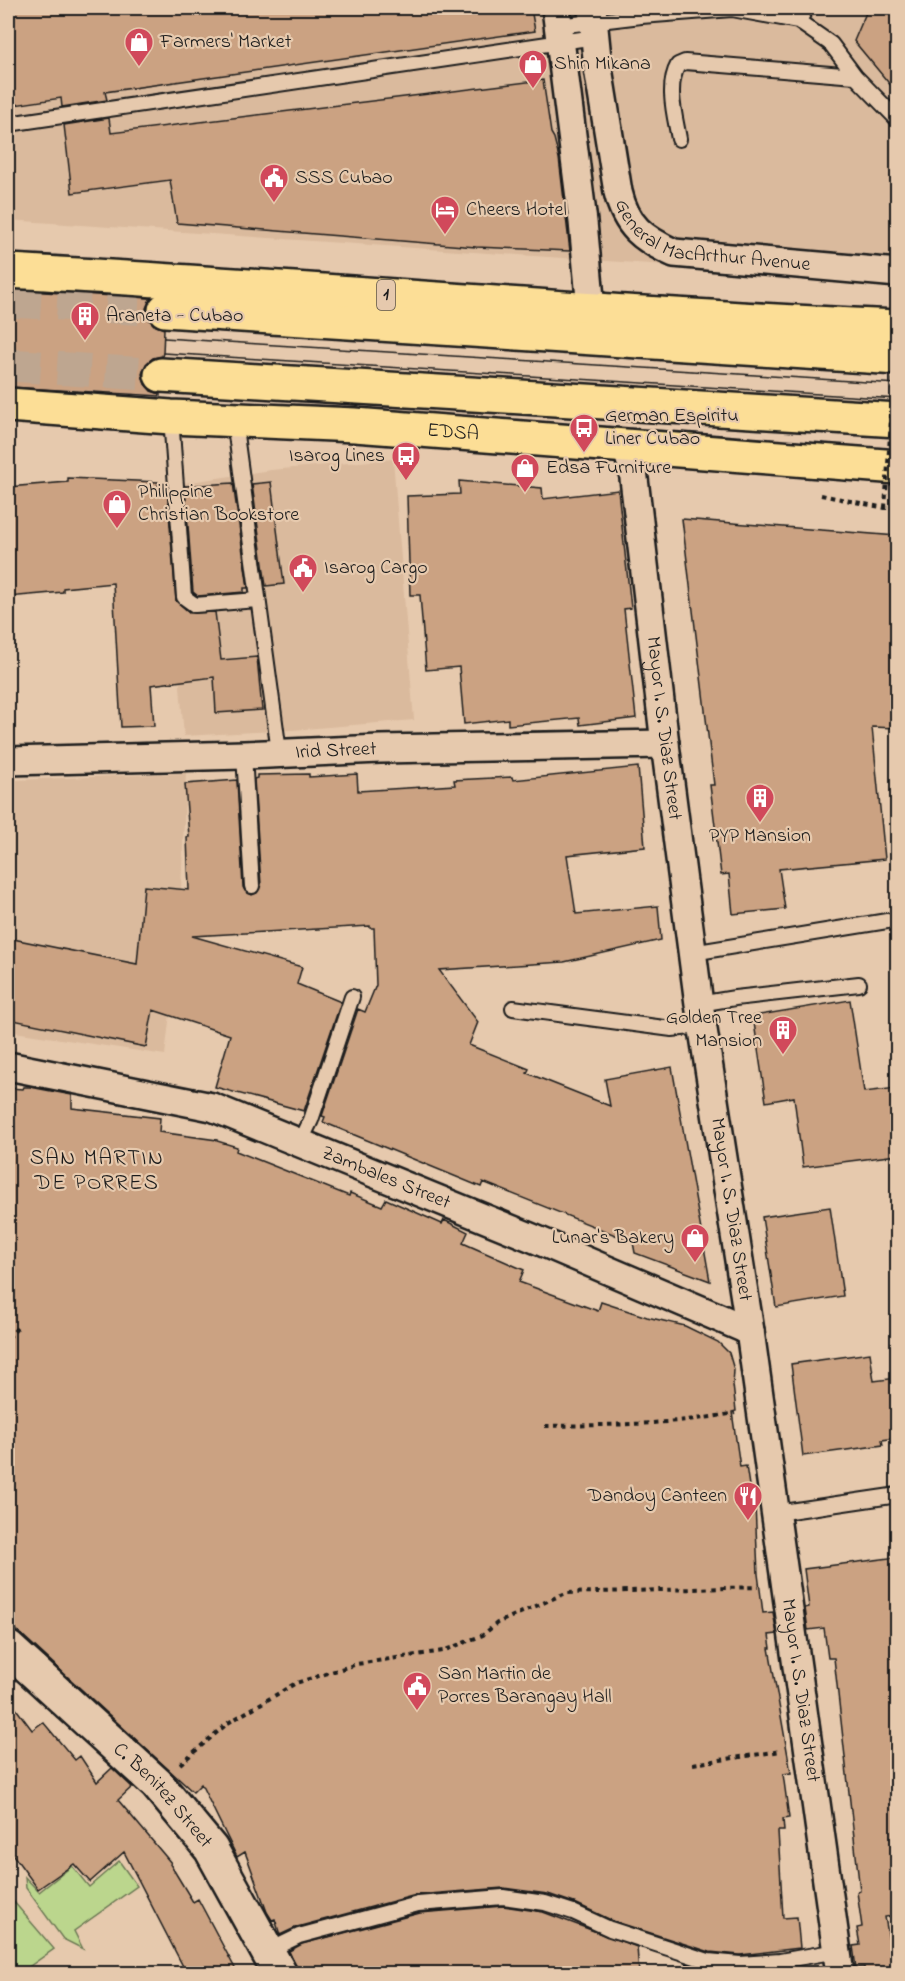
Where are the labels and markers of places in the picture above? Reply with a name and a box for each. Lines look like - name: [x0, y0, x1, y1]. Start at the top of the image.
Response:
- shop icon: Farmers' Market: [123, 26, 155, 68]
- place label: Farmers' Market: [159, 28, 292, 57]
- shop icon: Shin Mikana: [517, 48, 549, 90]
- place label: Shin Mikana: [554, 50, 651, 79]
- public building icon: SSS Cubao: [258, 162, 290, 204]
- place label: SSS Cubao: [295, 164, 393, 193]
- hotel icon: Cheers Hotel: [429, 194, 461, 236]
- place label: Cheers Hotel: [466, 196, 567, 225]
- building icon: Araneta - Cubao: [69, 300, 101, 342]
- place label: Araneta - Cubao: [106, 302, 243, 331]
- place label: German Espiritu Liner Cubao: [605, 402, 739, 454]
- bus stop icon: German Espiritu Liner Cubao: [568, 412, 600, 454]
- bus stop icon: Isarog Lines: [390, 440, 422, 482]
- place label: Isarog Lines: [289, 442, 385, 472]
- shop icon: Edsa Furniture: [509, 452, 541, 494]
- place label: Edsa Furniture: [546, 454, 671, 483]
- place label: Philippine Christian Bookstore: [138, 478, 299, 530]
- shop icon: Philippine Christian Bookstore: [101, 488, 133, 530]
- public building icon: Isarog Cargo: [287, 552, 319, 594]
- place label: Isarog Cargo: [324, 554, 428, 584]
- building icon: PYP Mansion: [744, 782, 776, 824]
- place label: PYP Mansion: [709, 822, 811, 851]
- place label: Golden Tree Mansion: [666, 1004, 762, 1056]
- building icon: Golden Tree Mansion: [767, 1014, 799, 1056]
- shop icon: Lunar's Bakery: [679, 1222, 711, 1264]
- place label: Lunar's Bakery: [552, 1224, 674, 1253]
- restaurant icon: Dandoy Canteen: [732, 1480, 764, 1522]
- place label: Dandoy Canteen: [587, 1482, 727, 1511]
- place label: San Martin de Porres Barangay Hall: [438, 1660, 612, 1713]
- public building icon: San Martin de Porres Barangay Hall: [401, 1670, 433, 1712]

